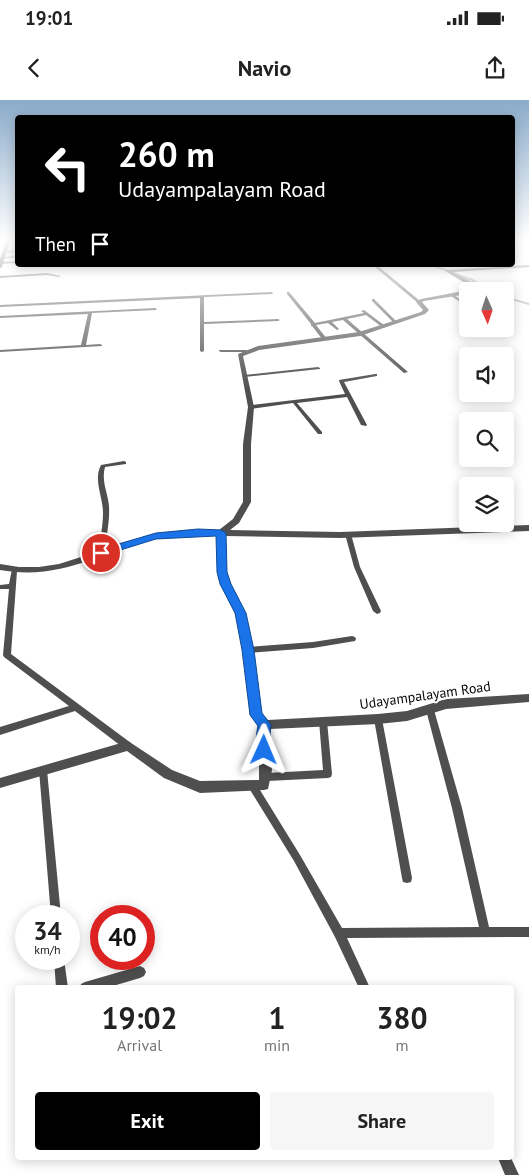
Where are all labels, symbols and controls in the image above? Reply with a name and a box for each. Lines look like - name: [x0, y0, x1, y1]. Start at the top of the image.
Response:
- text: 19:01: [25, 6, 73, 30]
- icon: back: [20, 54, 48, 82]
- text: Navio: [238, 54, 291, 82]
- icon: share: [481, 54, 509, 82]
- text: 260 m: [118, 131, 215, 177]
- icon: left: [35, 135, 100, 200]
- text: Udayampalayam Road: [118, 175, 326, 203]
- icon: arrive: [86, 230, 114, 258]
- text: Then: [35, 232, 76, 256]
- north arrow: [459, 282, 514, 338]
- map controls: [459, 282, 514, 532]
- button: sound: [459, 347, 514, 402]
- button: search: [459, 412, 514, 467]
- button: layers: [459, 477, 514, 532]
- pin: [80, 532, 122, 574]
- icon: arrive: [87, 539, 115, 567]
- street label: Udayampalayam Road: [358, 677, 492, 713]
- position arrow: [237, 723, 289, 775]
- speed limit sign: 40: [90, 905, 155, 970]
- text: 34: [33, 915, 62, 947]
- text: km/h: [34, 942, 61, 957]
- text: 19:02: [101, 998, 178, 1037]
- text: 1: [269, 998, 286, 1037]
- text: 380: [376, 998, 428, 1037]
- text: Arrival: [117, 1035, 162, 1055]
- text: min: [264, 1035, 290, 1055]
- text: m: [396, 1035, 409, 1055]
- button: Exit: [35, 1092, 260, 1150]
- button: Share: [270, 1092, 494, 1150]

